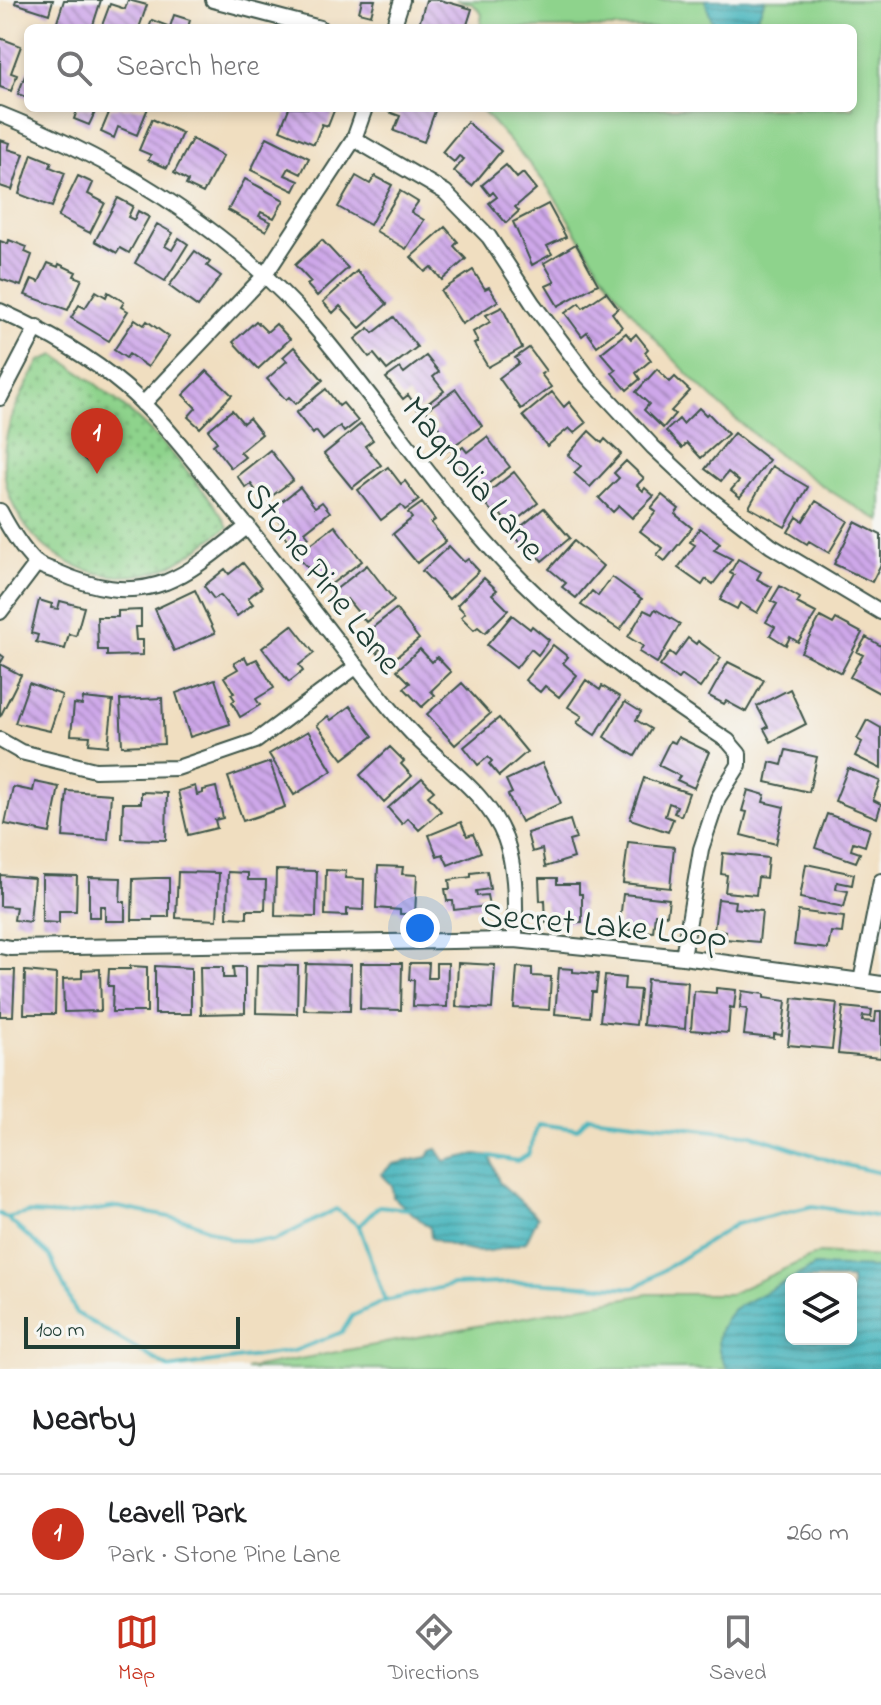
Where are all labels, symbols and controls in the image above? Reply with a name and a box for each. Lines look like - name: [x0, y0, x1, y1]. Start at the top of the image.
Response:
- search box: [24, 24, 857, 112]
- icon: search: [52, 46, 96, 90]
- text: Search here: [116, 46, 260, 90]
- street label: Magnolia Lane: [387, 386, 557, 574]
- pin: 1: [71, 408, 123, 474]
- street label: Stone Pine Lane: [229, 472, 414, 688]
- street label: Secret Lake Loop: [478, 890, 729, 965]
- your location: [400, 908, 440, 948]
- map controls: [785, 1273, 857, 1345]
- button: layers: [785, 1273, 857, 1345]
- scale bar: [24, 1313, 240, 1349]
- text: 100 m: [36, 1315, 85, 1347]
- text: Nearby: [32, 1396, 136, 1446]
- text: Leavell Park: [108, 1493, 246, 1537]
- text: 1: [54, 1515, 62, 1553]
- text: 260 m: [787, 1515, 849, 1553]
- text: Park · Stone Pine Lane: [108, 1537, 341, 1575]
- tab: Map: [115, 1610, 159, 1690]
- tab: Directions: [388, 1610, 480, 1690]
- tab: Saved: [709, 1610, 766, 1690]

